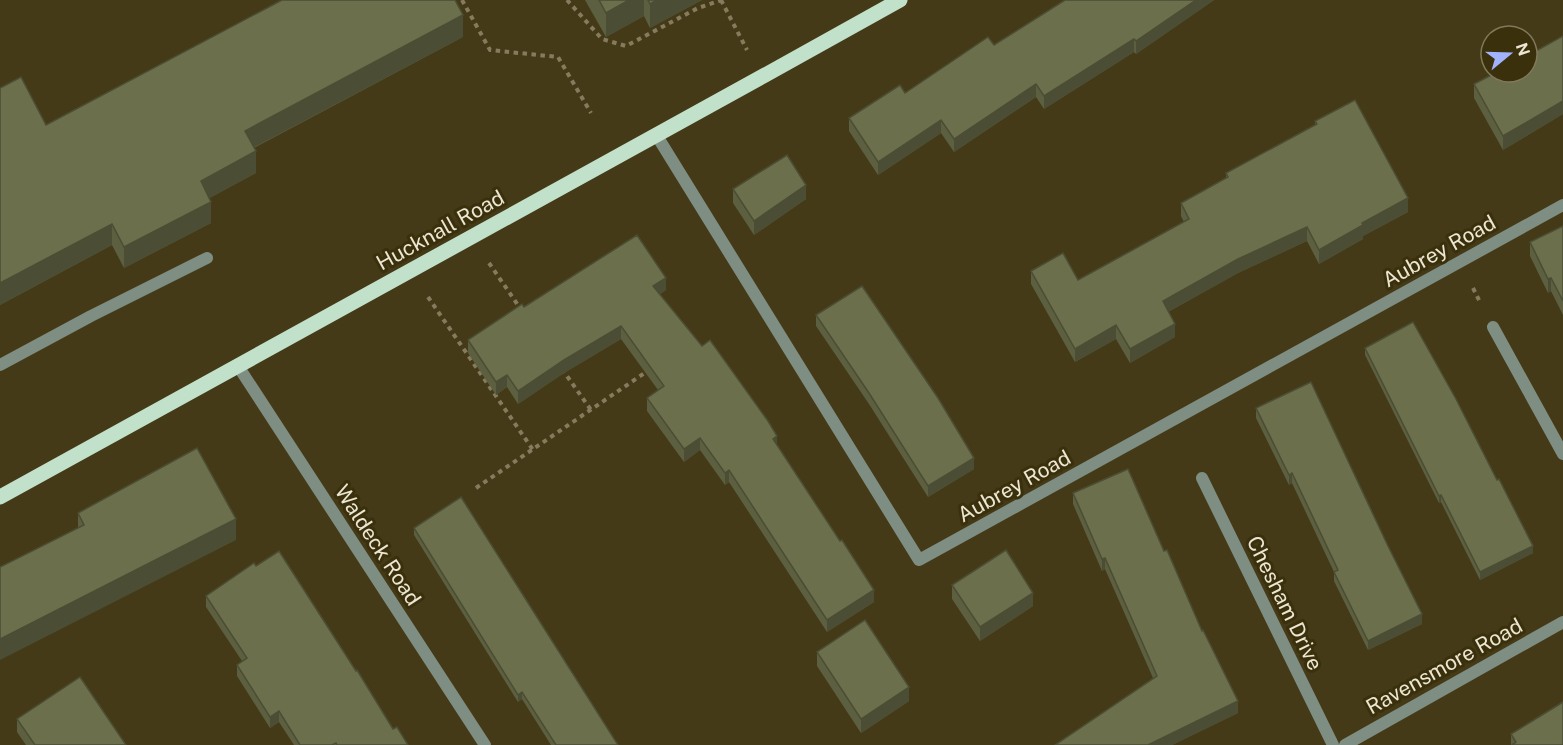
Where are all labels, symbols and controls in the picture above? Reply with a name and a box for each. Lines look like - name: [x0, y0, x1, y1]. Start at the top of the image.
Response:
- north arrow: [1479, 24, 1539, 84]
- text: N: [1512, 40, 1534, 58]
- street label: Hucknall Road: [372, 185, 508, 275]
- street label: Aubrey Road: [1378, 210, 1500, 292]
- street label: Aubrey Road: [953, 445, 1075, 527]
- street label: Waldeck Road: [330, 480, 426, 610]
- street label: Chesham Drive: [1242, 532, 1328, 674]
- street label: Ravensmore Road: [1361, 613, 1527, 719]

